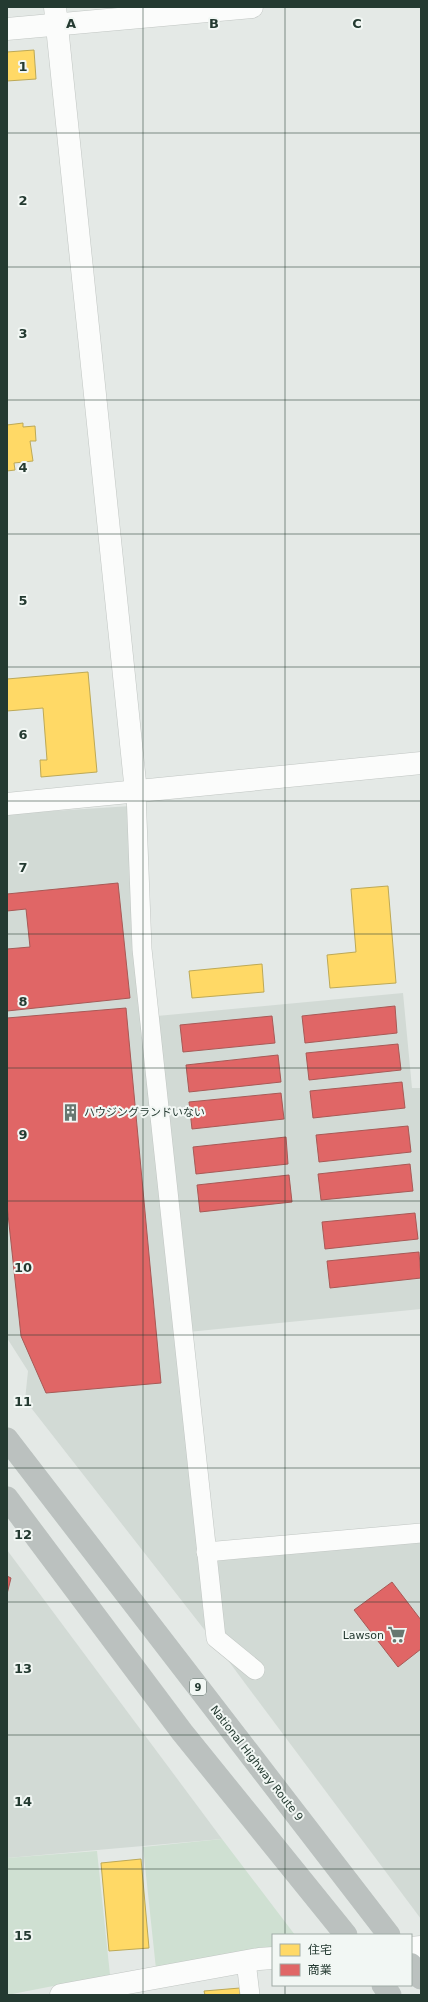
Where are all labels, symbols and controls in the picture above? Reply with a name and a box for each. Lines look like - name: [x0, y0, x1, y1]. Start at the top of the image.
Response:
- text: A: [66, 16, 76, 31]
- text: B: [209, 16, 219, 31]
- text: C: [352, 16, 362, 31]
- text: 1: [18, 59, 28, 74]
- text: 2: [18, 193, 28, 208]
- text: 3: [18, 326, 28, 341]
- text: 4: [18, 460, 28, 475]
- text: 5: [18, 593, 28, 608]
- text: 6: [18, 727, 28, 742]
- text: 7: [18, 860, 28, 875]
- text: 8: [18, 994, 28, 1009]
- building icon: ハウジングランドいない: [61, 1102, 81, 1122]
- place label: ハウジングランドいない: [84, 1106, 205, 1119]
- text: 9: [18, 1127, 28, 1142]
- text: 10: [14, 1260, 32, 1275]
- text: 11: [14, 1394, 32, 1409]
- text: 12: [14, 1527, 32, 1542]
- supermarket icon: Lawson: [387, 1625, 407, 1645]
- place label: Lawson: [343, 1629, 384, 1642]
- text: 13: [14, 1661, 32, 1676]
- road number: 9: [190, 1679, 206, 1695]
- street label: National Highway Route 9: [208, 1703, 306, 1824]
- text: 14: [14, 1794, 32, 1809]
- text: 15: [14, 1928, 32, 1943]
- legend: [272, 1934, 412, 1986]
- text: 住宅: [308, 1943, 332, 1957]
- text: 商業: [308, 1963, 332, 1977]

